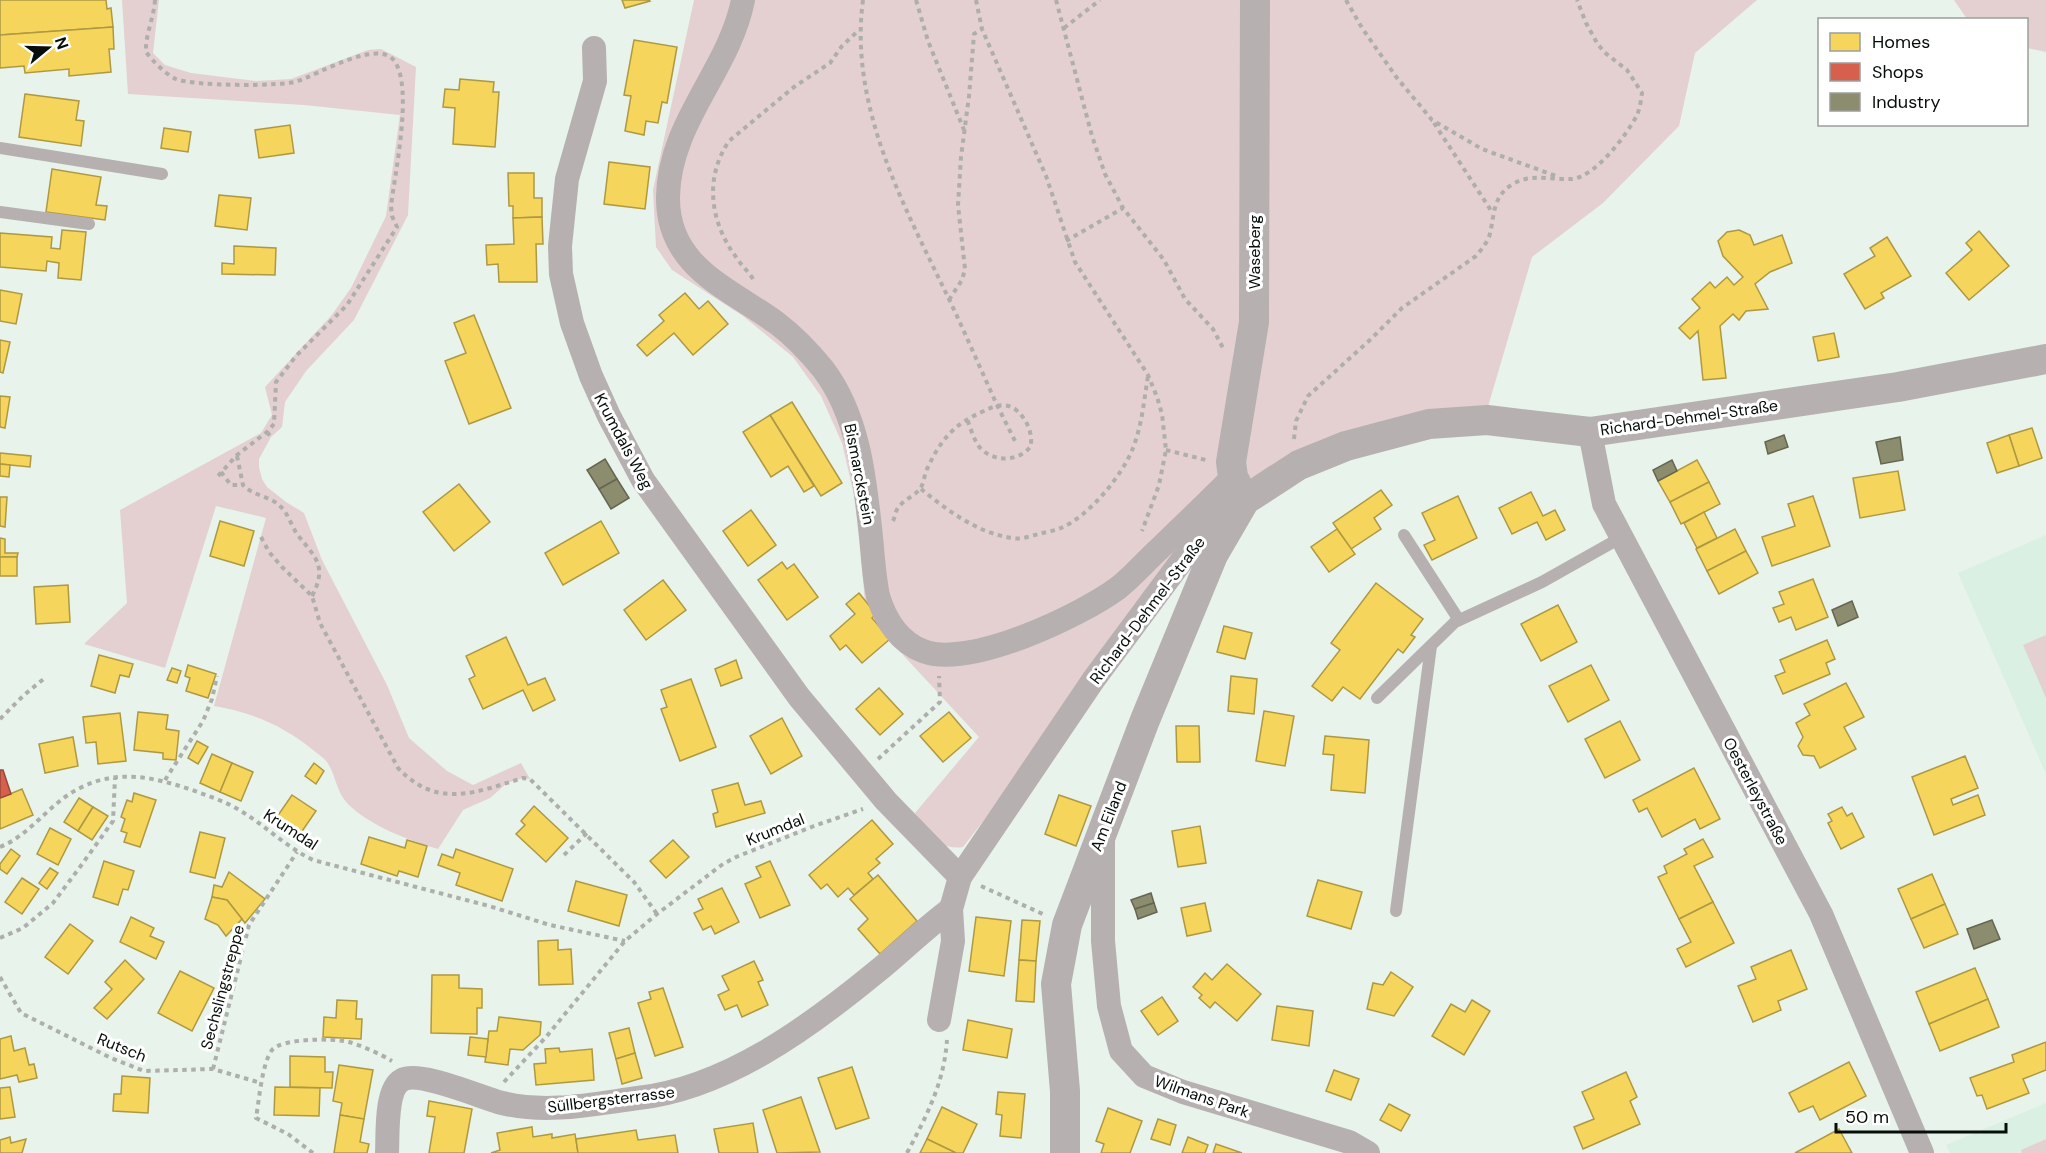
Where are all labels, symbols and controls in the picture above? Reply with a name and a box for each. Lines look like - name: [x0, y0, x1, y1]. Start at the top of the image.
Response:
- north arrow: [18, 18, 78, 78]
- legend: [1818, 18, 2028, 126]
- text: Homes: [1872, 30, 1930, 54]
- text: N: [50, 34, 74, 52]
- text: Shops: [1872, 60, 1924, 84]
- text: Industry: [1872, 90, 1941, 114]
- street label: Waseberg: [1244, 215, 1265, 289]
- street label: Krumdals Weg: [589, 390, 658, 493]
- street label: Richard-Dehmel-Straße: [1599, 395, 1779, 440]
- street label: Bismarckstein: [839, 422, 880, 527]
- street label: Richard-Dehmel-Straße: [1085, 532, 1210, 688]
- street label: Oesterleystraße: [1718, 734, 1793, 849]
- street label: Am Eiland: [1085, 778, 1131, 854]
- street label: Krumdal: [259, 804, 322, 855]
- street label: Krumdal: [743, 808, 807, 851]
- street label: Sechslingstreppe: [196, 923, 249, 1052]
- street label: Rutsch: [94, 1028, 150, 1067]
- street label: Wilmans Park: [1152, 1070, 1252, 1123]
- street label: Süllbergsterrasse: [546, 1081, 676, 1118]
- scale bar: [1836, 1096, 2006, 1134]
- text: 50 m: [1845, 1105, 1889, 1129]

